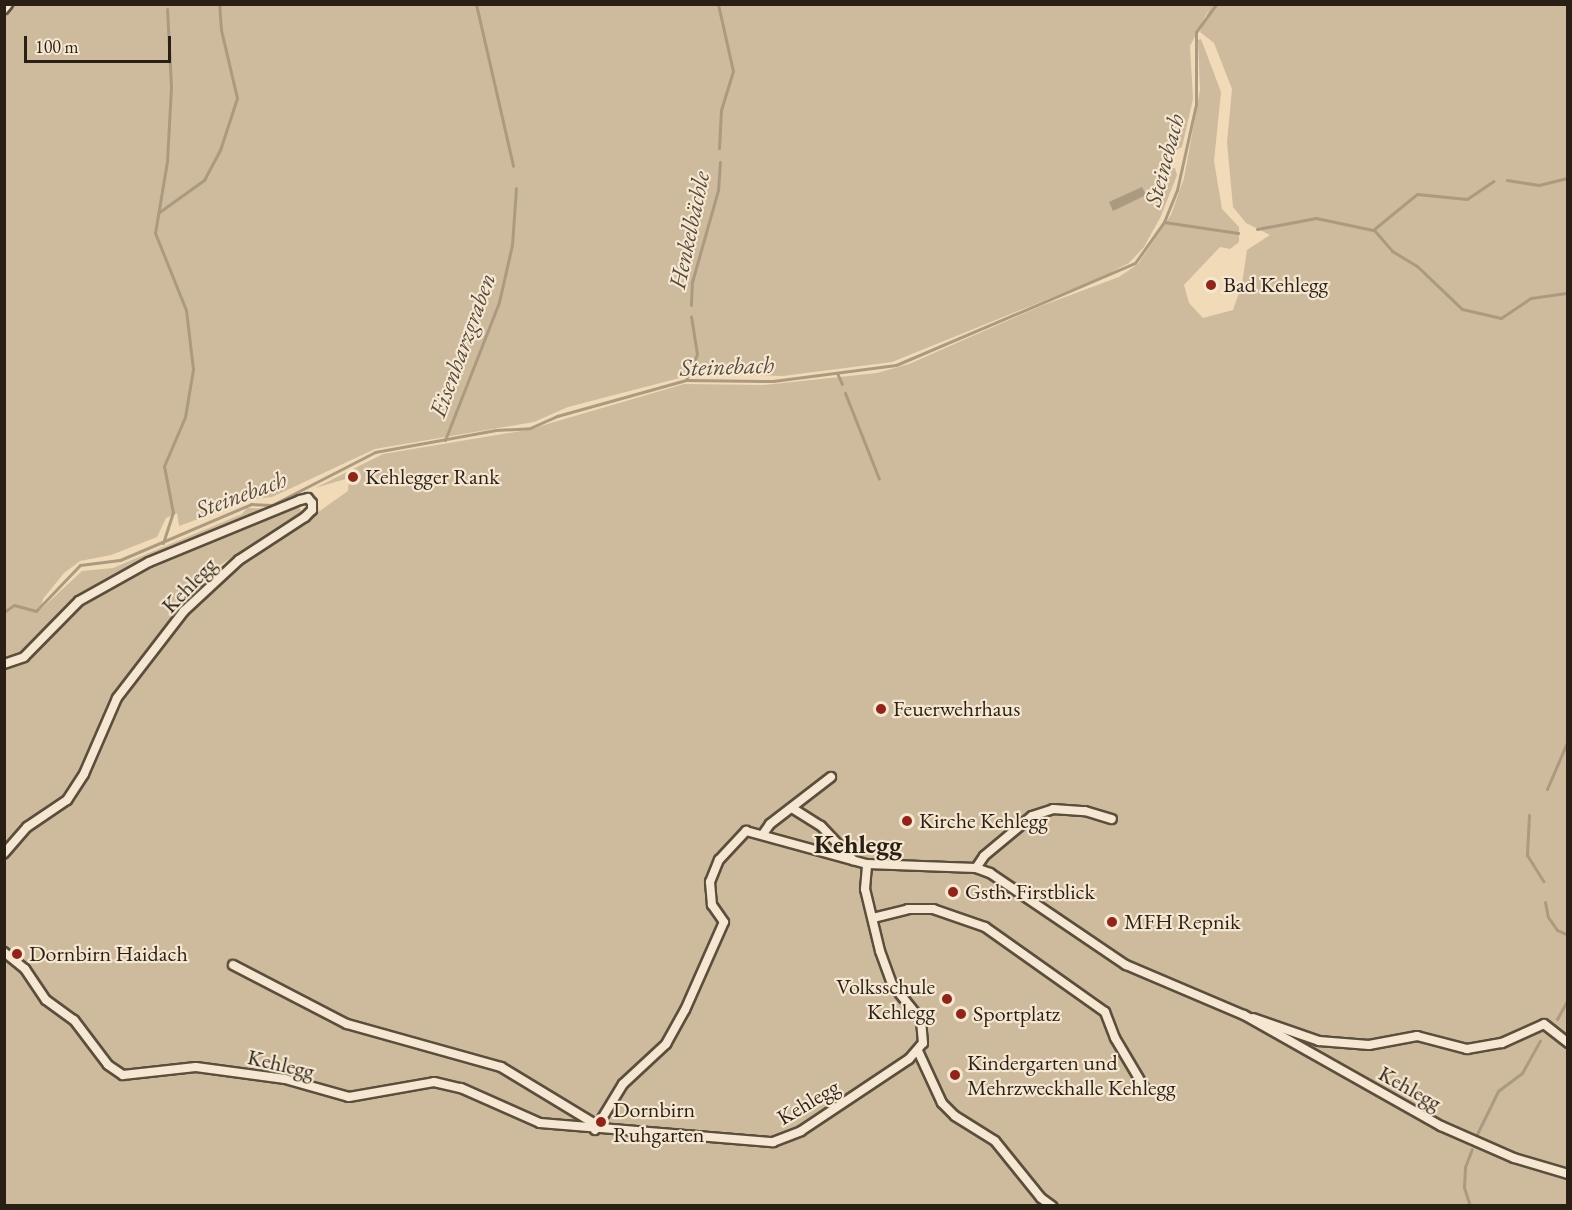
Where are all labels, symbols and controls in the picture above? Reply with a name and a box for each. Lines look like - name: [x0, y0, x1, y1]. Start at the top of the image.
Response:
- scale bar: [27, 24, 174, 62]
- text: 100 m: [35, 35, 79, 58]
- water label: Steinebach: [1138, 111, 1190, 209]
- water label: Henkelbächle: [663, 169, 715, 291]
- water label: Eisenharzgraben: [423, 269, 501, 421]
- place label: Bad Kehlegg: [1223, 272, 1328, 298]
- marker: Bad Kehlegg: [1204, 278, 1218, 292]
- water label: Steinebach: [679, 350, 775, 382]
- water label: Steinebach: [192, 464, 290, 524]
- place label: Kehlegger Rank: [365, 464, 500, 490]
- marker: Kehlegger Rank: [346, 470, 360, 484]
- street label: Kehlegg: [156, 551, 222, 619]
- place label: Feuerwehrhaus: [893, 696, 1020, 722]
- marker: Feuerwehrhaus: [874, 702, 888, 716]
- place label: Kirche Kehlegg: [919, 808, 1048, 834]
- marker: Kirche Kehlegg: [900, 814, 914, 828]
- district label: Kehlegg: [814, 829, 902, 861]
- place label: Gsth. Firstblick: [965, 879, 1095, 905]
- marker: Gsth. Firstblick: [946, 885, 960, 899]
- place label: MFH Repnik: [1124, 909, 1240, 935]
- marker: MFH Repnik: [1105, 915, 1119, 929]
- place label: Dornbirn Haidach: [29, 941, 188, 967]
- marker: Dornbirn Haidach: [10, 947, 24, 961]
- place label: Volksschule Kehlegg: [836, 973, 935, 1024]
- marker: Volksschule Kehlegg: [940, 992, 954, 1006]
- place label: Sportplatz: [973, 1001, 1060, 1027]
- marker: Sportplatz: [954, 1007, 968, 1021]
- street label: Kehlegg: [245, 1044, 317, 1084]
- place label: Kindergarten und Mehrzweckhalle Kehlegg: [967, 1049, 1176, 1100]
- street label: Kehlegg: [1374, 1060, 1446, 1116]
- marker: Kindergarten und Mehrzweckhalle Kehlegg: [948, 1068, 962, 1082]
- street label: Kehlegg: [772, 1073, 844, 1131]
- place label: Dornbirn Ruhgarten: [613, 1096, 704, 1148]
- marker: Dornbirn Ruhgarten: [594, 1115, 608, 1129]

